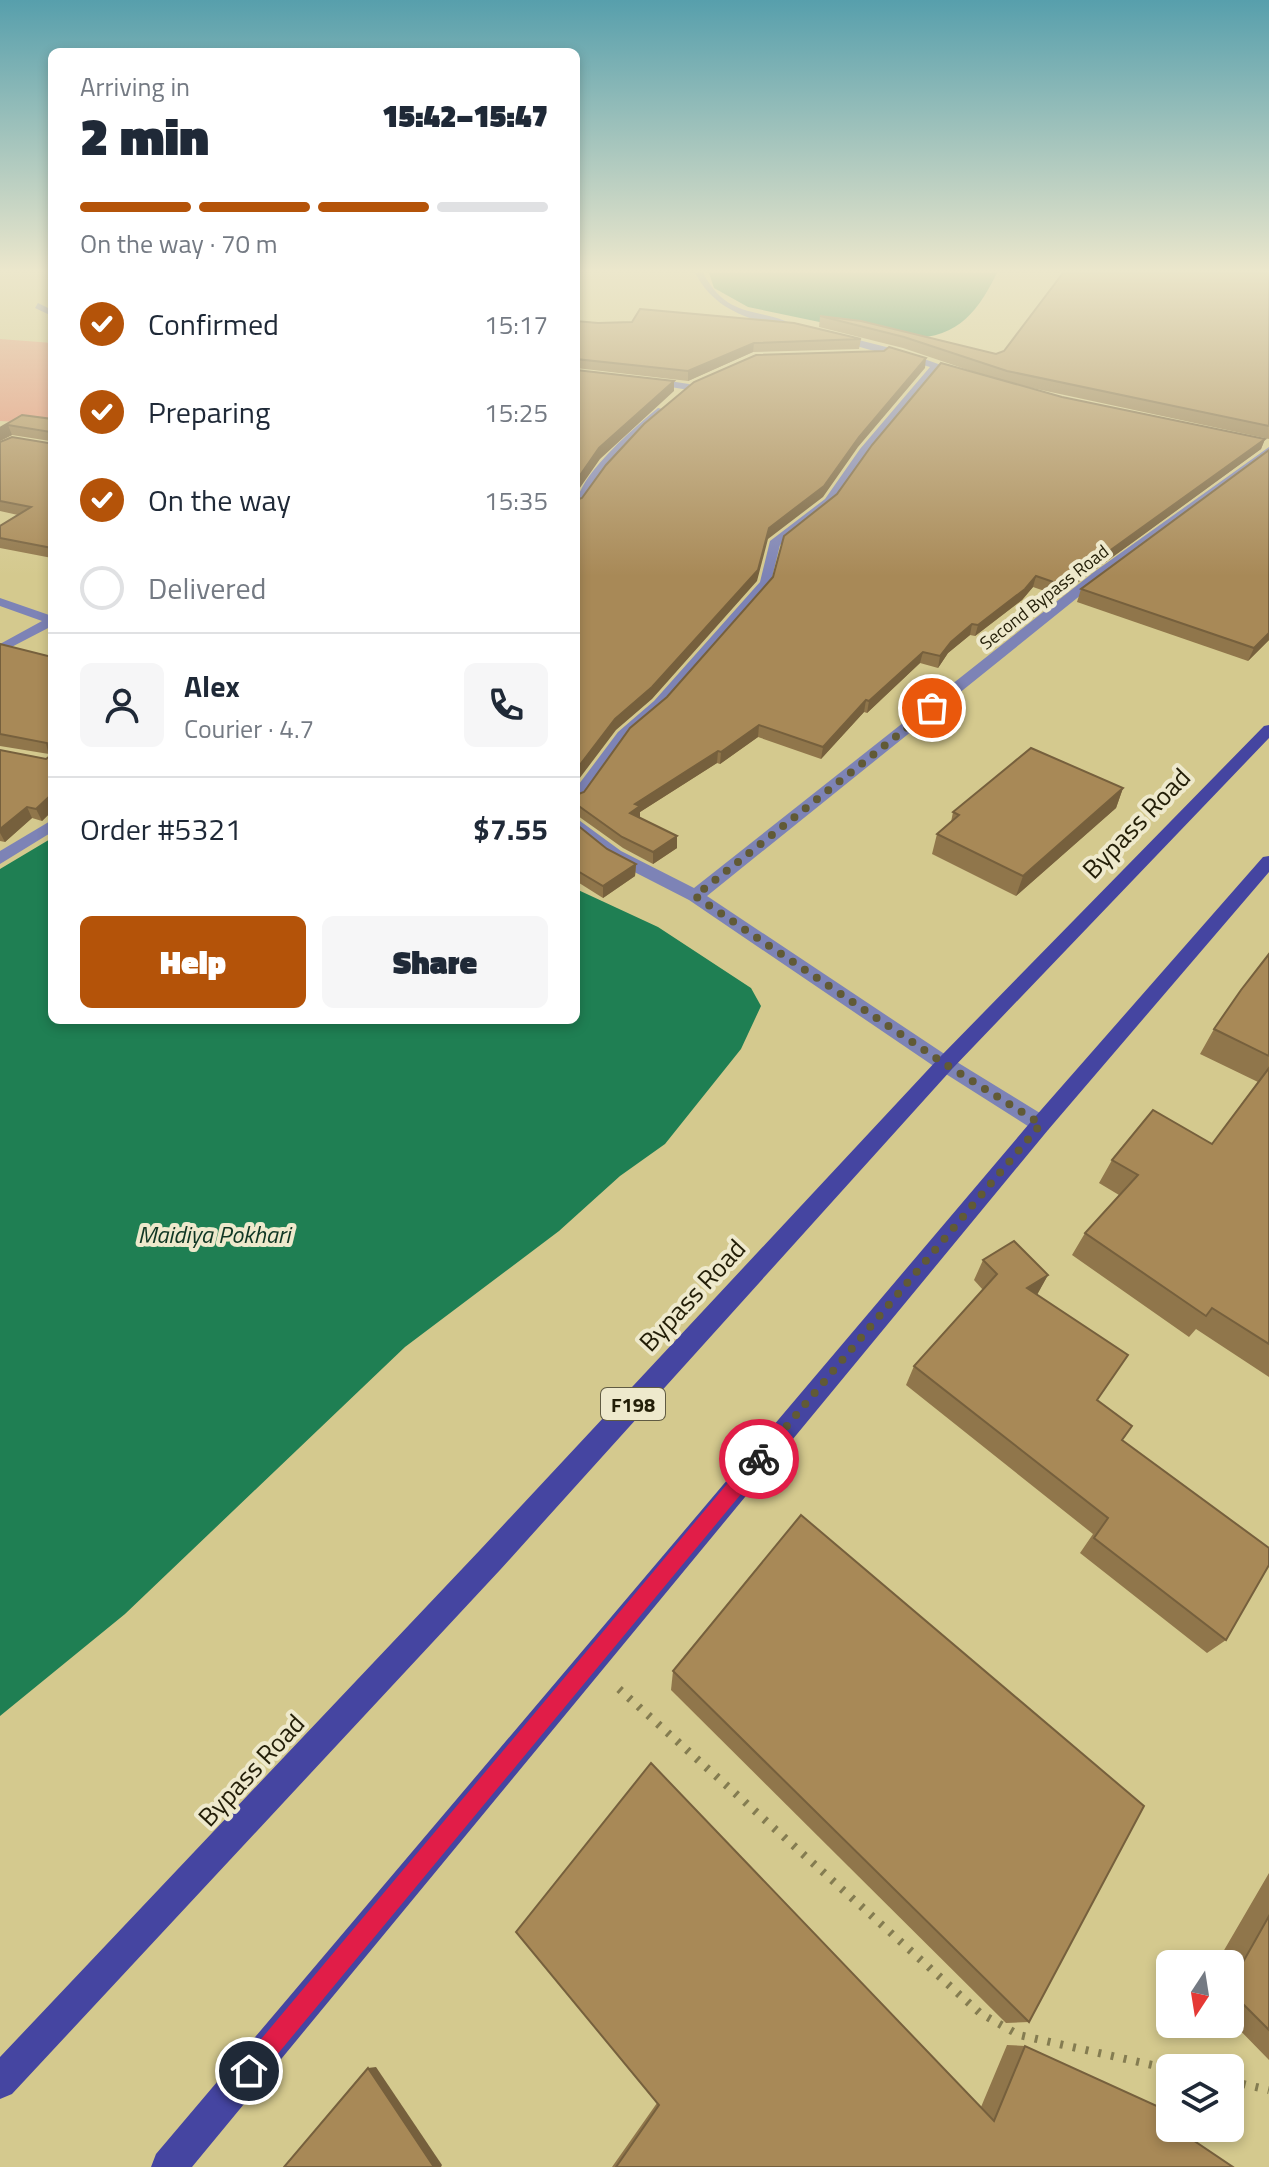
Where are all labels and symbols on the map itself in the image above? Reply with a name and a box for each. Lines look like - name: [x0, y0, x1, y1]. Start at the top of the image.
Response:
- street label: Second Bypass Road: [974, 538, 1114, 656]
- pin: [898, 674, 966, 742]
- street label: Bypass Road: [1073, 759, 1199, 887]
- water label: Maidiya Pokhari: [138, 1216, 293, 1252]
- street label: Bypass Road: [630, 1230, 754, 1360]
- road number: F198: [601, 1388, 665, 1420]
- courier: [719, 1419, 799, 1499]
- street label: Bypass Road: [189, 1705, 313, 1835]
- north arrow: [1156, 1950, 1244, 2038]
- pin: [215, 2037, 283, 2105]

